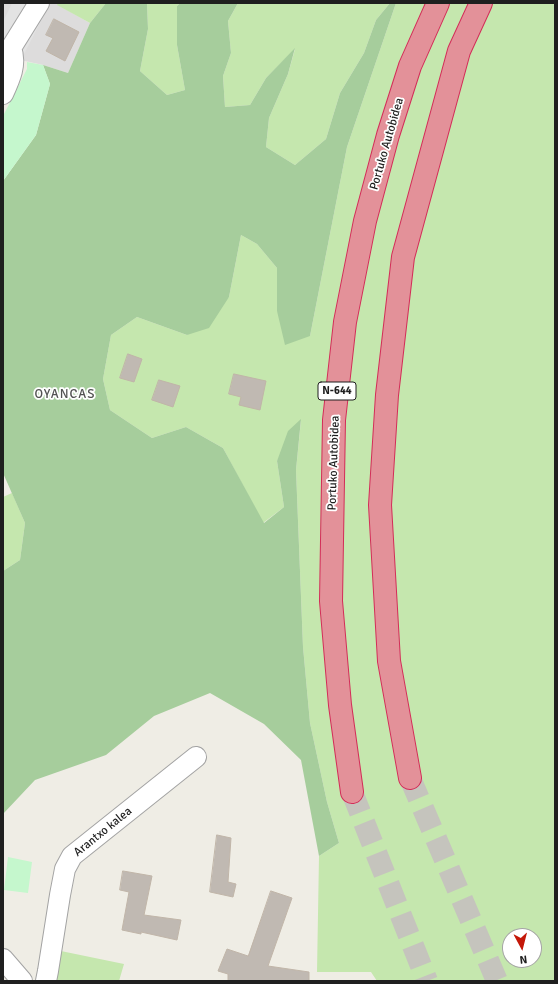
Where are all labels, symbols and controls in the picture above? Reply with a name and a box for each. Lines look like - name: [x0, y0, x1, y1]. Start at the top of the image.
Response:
- street label: Portuko Autobidea: [367, 96, 407, 192]
- road number: N-644: [318, 382, 356, 400]
- district label: OYANCAS: [35, 387, 95, 403]
- street label: Portuko Autobidea: [325, 415, 343, 511]
- street label: Arantxo kalea: [71, 804, 135, 860]
- north arrow: [502, 928, 542, 968]
- text: N: [519, 952, 528, 966]

